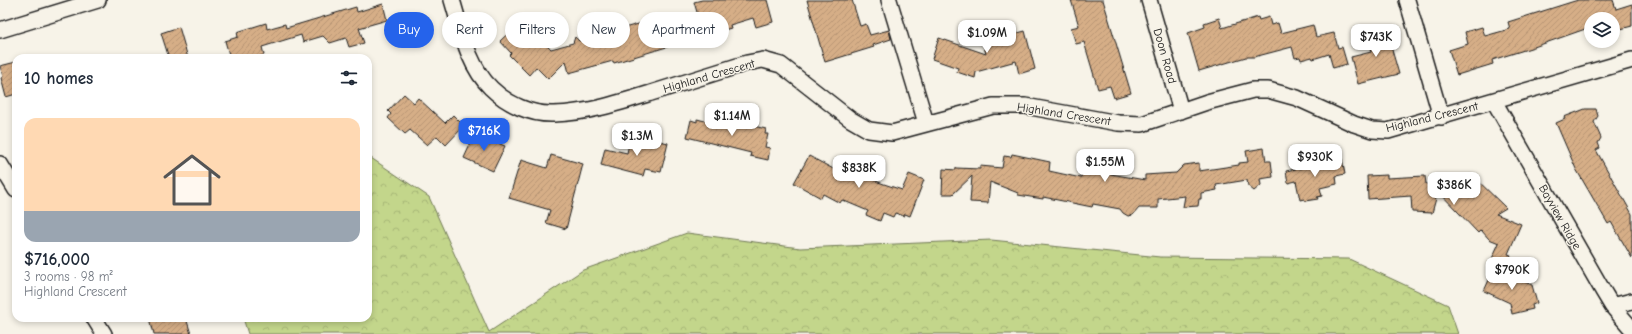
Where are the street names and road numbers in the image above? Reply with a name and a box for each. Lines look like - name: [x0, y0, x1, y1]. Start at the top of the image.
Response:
- street label: Doon Road: [1150, 27, 1180, 85]
- street label: Highland Crescent: [662, 56, 757, 96]
- street label: Highland Crescent: [1384, 99, 1480, 135]
- street label: Highland Crescent: [1016, 100, 1112, 128]
- street label: Bayview Ridge: [1536, 182, 1584, 252]

